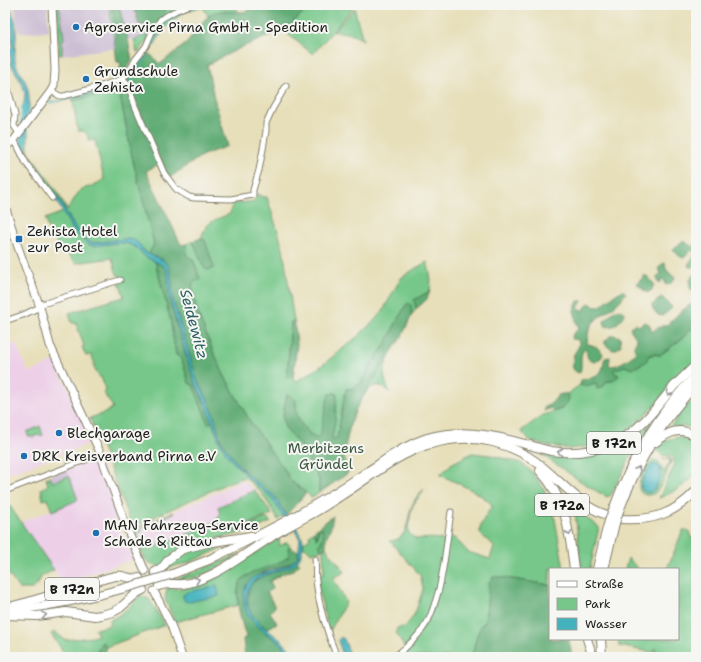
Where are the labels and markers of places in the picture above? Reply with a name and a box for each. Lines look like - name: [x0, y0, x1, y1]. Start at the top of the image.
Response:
- place label: Agroservice Pirna GmbH - Spedition: [84, 18, 329, 36]
- marker: Agroservice Pirna GmbH - Spedition: [71, 22, 81, 32]
- place label: Grundschule Zehista: [94, 62, 178, 96]
- marker: Grundschule Zehista: [81, 74, 91, 84]
- place label: Zehista Hotel zur Post: [27, 222, 118, 256]
- marker: Zehista Hotel zur Post: [14, 234, 24, 244]
- place label: Blechgarage: [67, 424, 151, 442]
- marker: Blechgarage: [54, 428, 64, 438]
- place label: DRK Kreisverband Pirna e.V: [32, 447, 217, 465]
- marker: DRK Kreisverband Pirna e.V: [19, 451, 29, 461]
- place label: MAN Fahrzeug-Service Schade & Rittau: [104, 516, 259, 550]
- marker: MAN Fahrzeug-Service Schade & Rittau: [91, 528, 101, 538]

